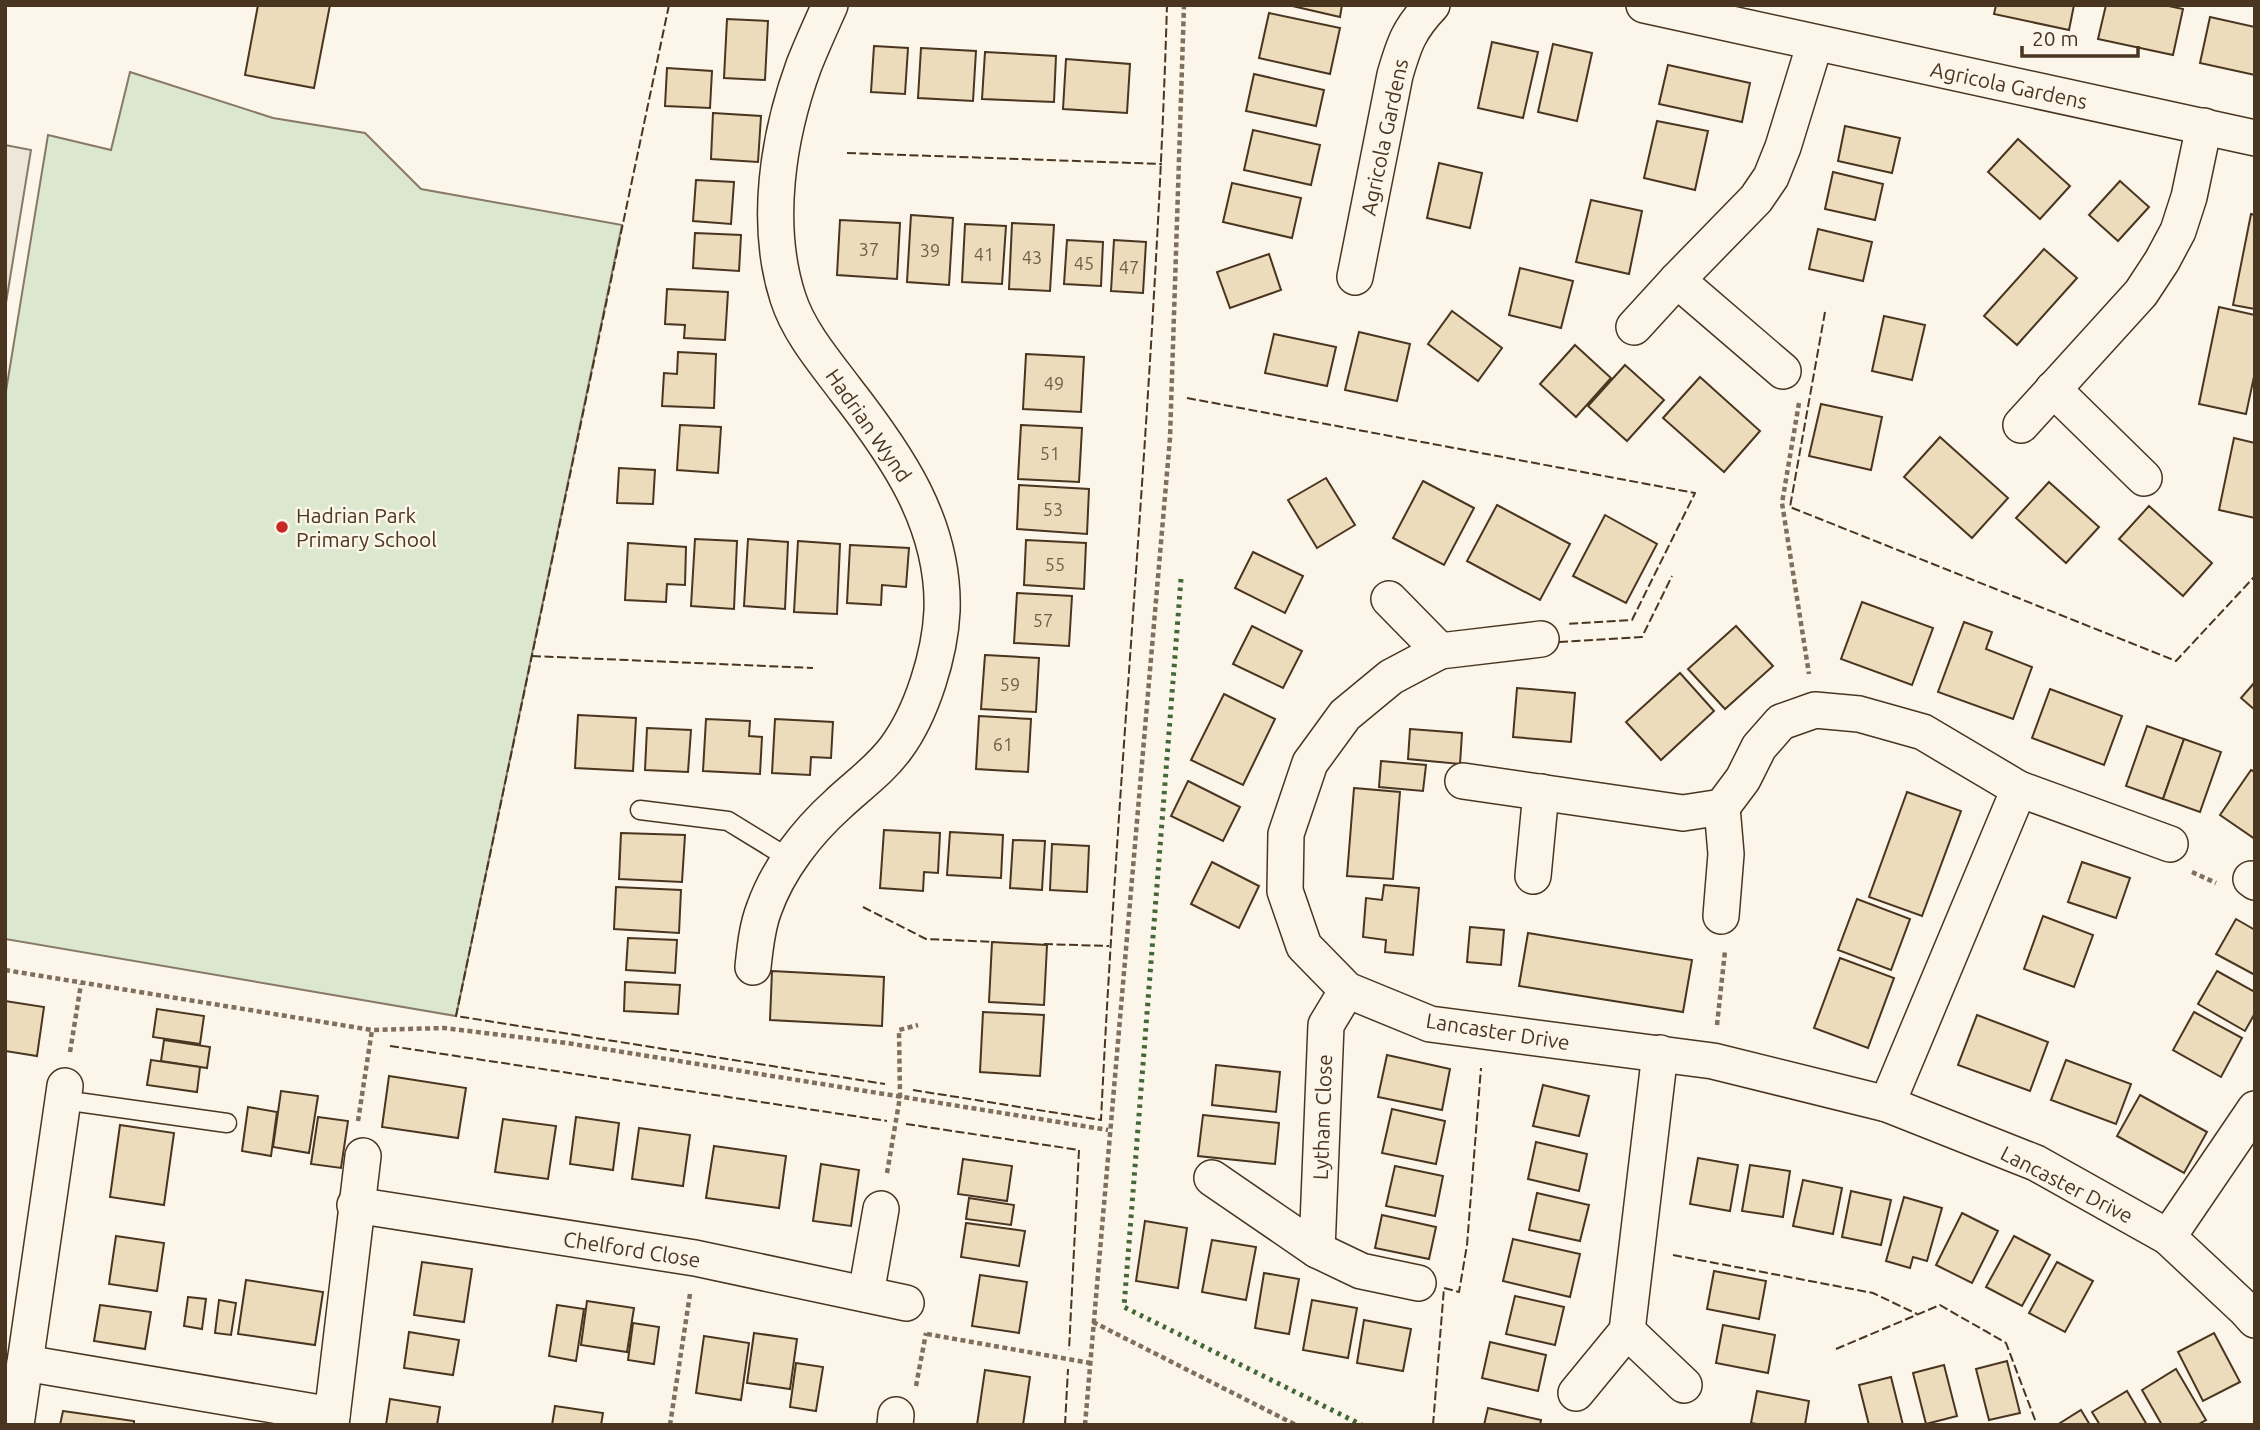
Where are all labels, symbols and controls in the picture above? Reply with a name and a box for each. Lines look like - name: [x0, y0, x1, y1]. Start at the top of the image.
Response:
- scale bar: [2022, 14, 2138, 58]
- text: 20 m: [2032, 26, 2079, 50]
- street label: Agricola Gardens: [1356, 56, 1412, 218]
- street label: Agricola Gardens: [1928, 57, 2090, 113]
- house number: 37: [859, 239, 879, 259]
- house number: 39: [920, 240, 940, 260]
- house number: 41: [974, 244, 994, 264]
- house number: 43: [1022, 247, 1042, 267]
- house number: 45: [1074, 253, 1094, 273]
- house number: 47: [1119, 257, 1139, 277]
- street label: Hadrian Wynd: [821, 364, 917, 486]
- house number: 49: [1044, 373, 1064, 393]
- house number: 51: [1040, 443, 1060, 463]
- house number: 53: [1043, 499, 1063, 519]
- place label: Hadrian Park Primary School: [296, 503, 437, 551]
- marker: Hadrian Park Primary School: [274, 519, 290, 535]
- house number: 55: [1045, 554, 1065, 574]
- house number: 57: [1033, 610, 1053, 630]
- house number: 59: [1000, 674, 1020, 694]
- house number: 61: [993, 734, 1013, 754]
- street label: Lancaster Drive: [1424, 1008, 1572, 1054]
- street label: Lytham Close: [1308, 1054, 1336, 1180]
- street label: Lancaster Drive: [1997, 1140, 2137, 1228]
- street label: Chelford Close: [562, 1226, 702, 1272]

